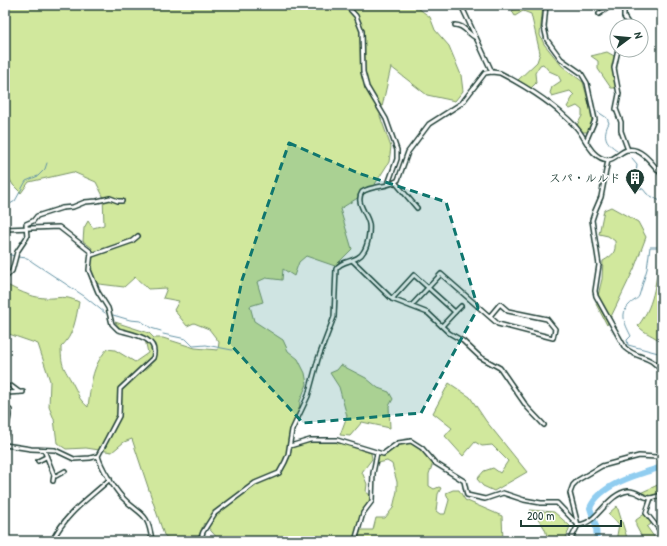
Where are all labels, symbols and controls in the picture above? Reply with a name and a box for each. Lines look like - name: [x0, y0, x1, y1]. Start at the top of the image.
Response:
- north arrow: [609, 18, 649, 58]
- text: N: [631, 30, 646, 40]
- building icon: スパ・ルルド: [624, 167, 646, 195]
- place label: スパ・ルルド: [549, 169, 621, 186]
- scale bar: [521, 502, 621, 528]
- text: 200 m: [527, 507, 554, 524]

